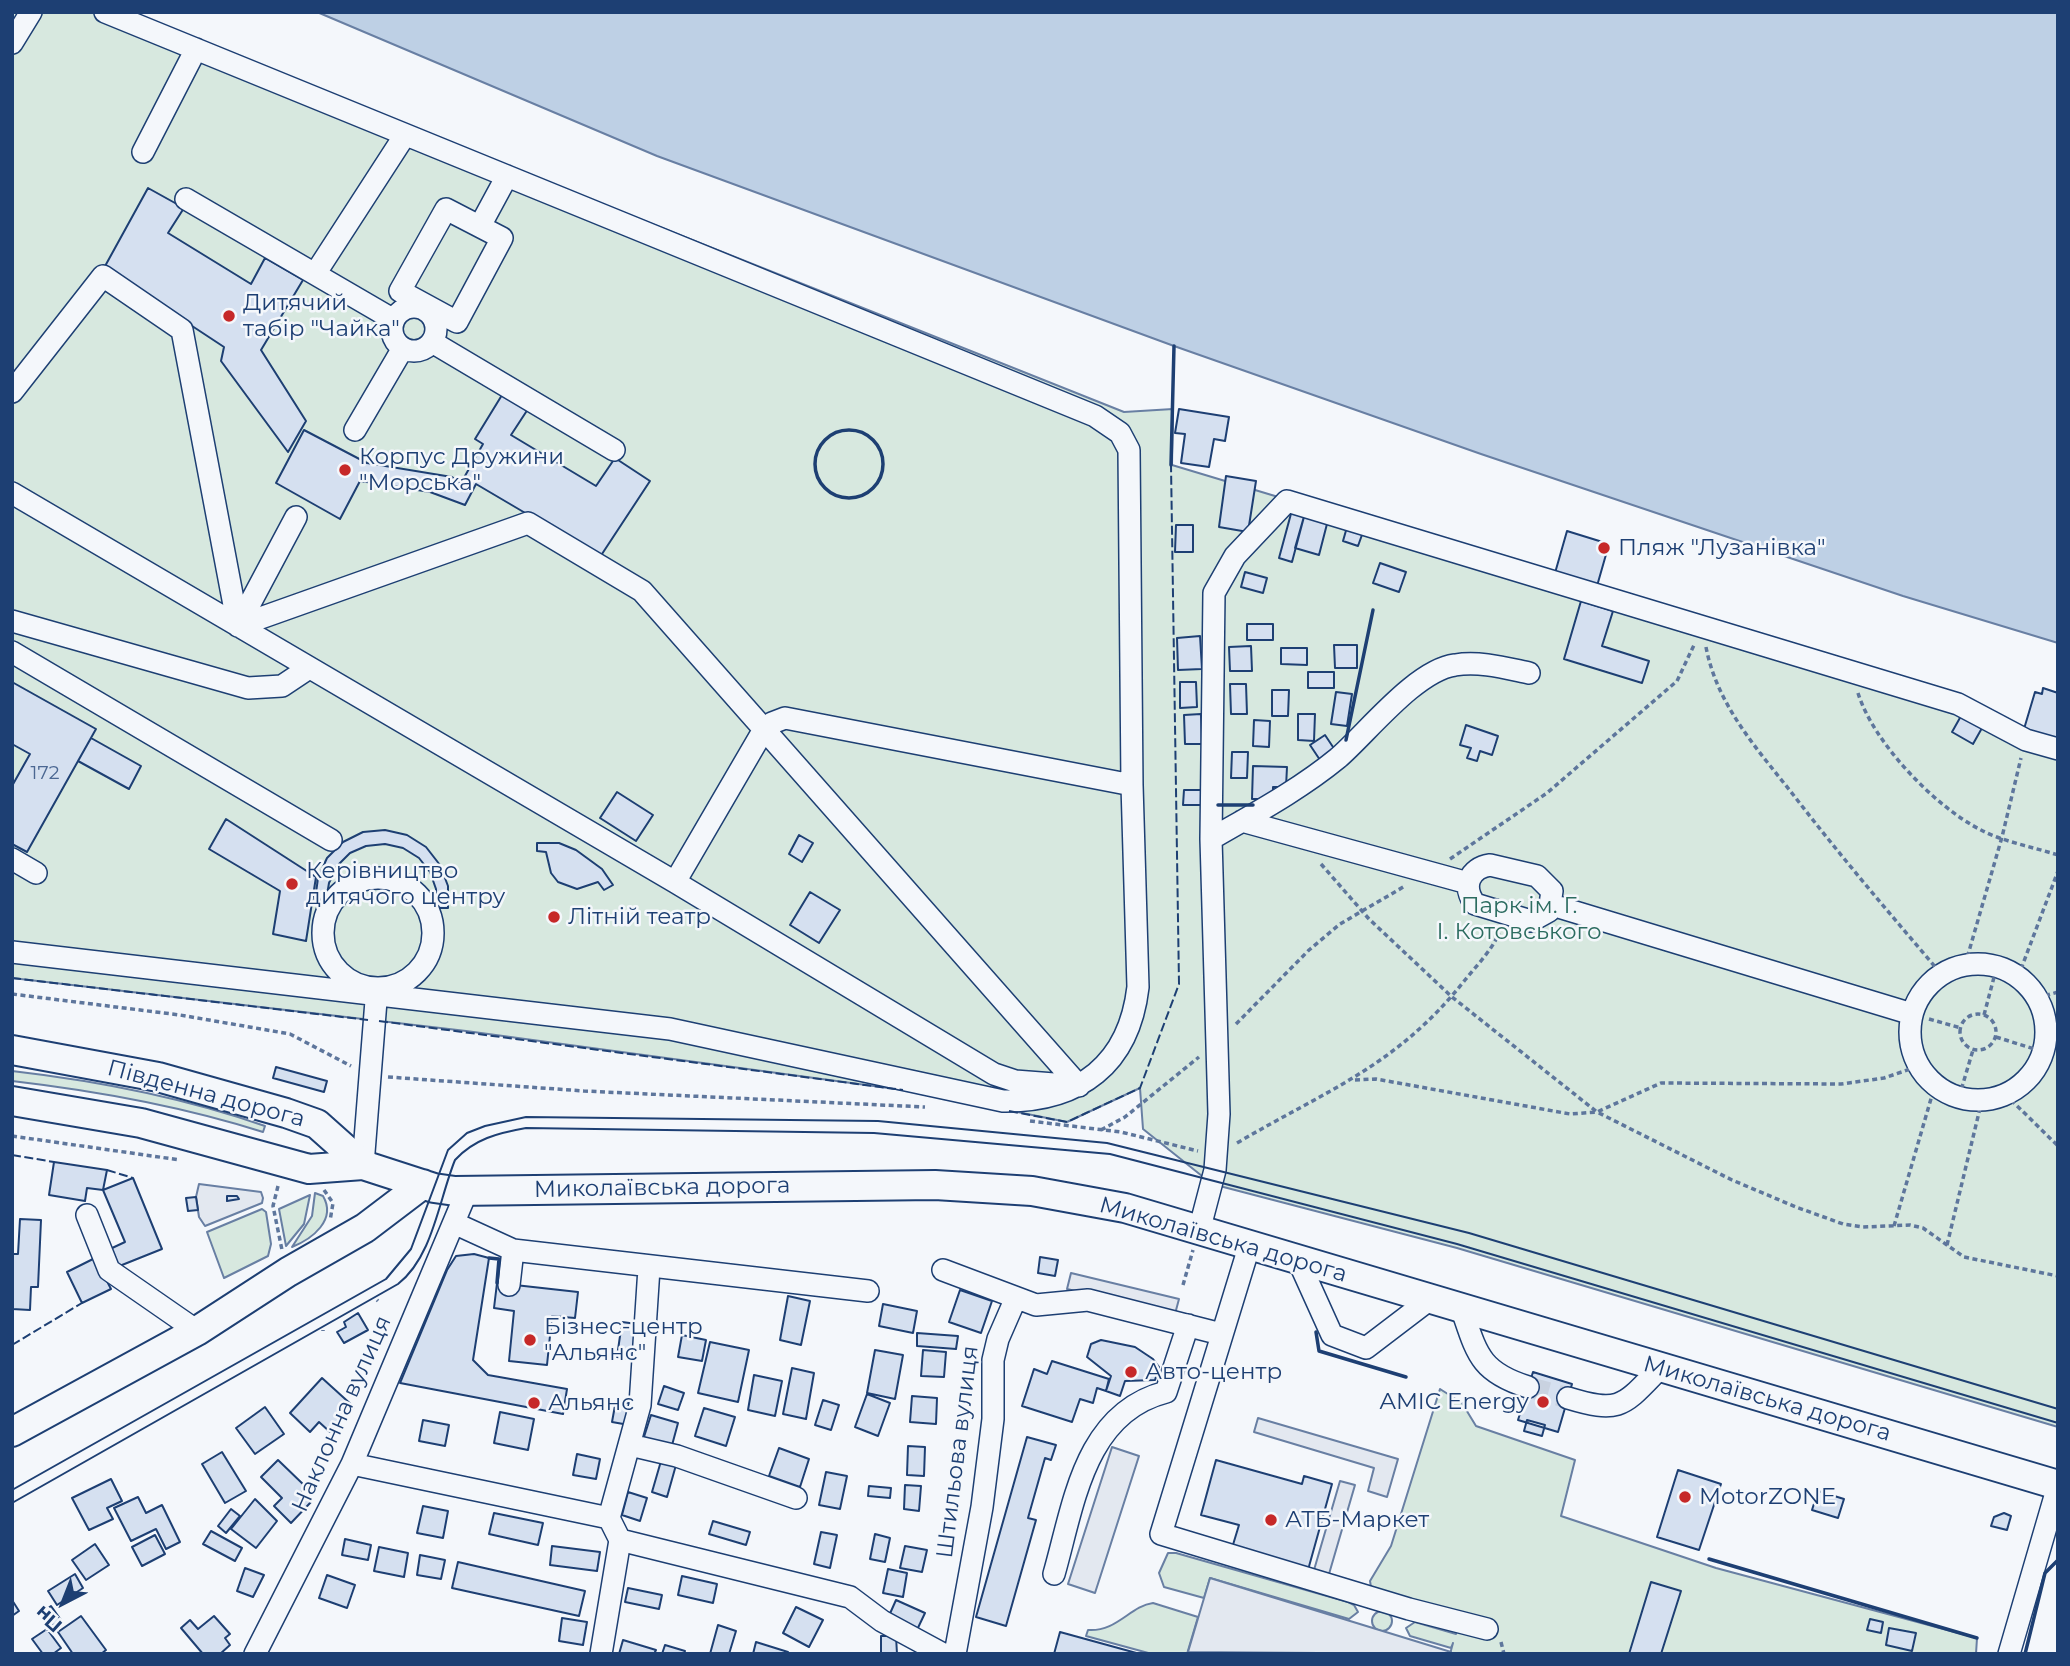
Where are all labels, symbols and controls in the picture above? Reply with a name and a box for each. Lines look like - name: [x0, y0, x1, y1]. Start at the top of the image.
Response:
- place label: Дитячий табір "Чайка": [243, 289, 400, 343]
- marker: Дитячий табір "Чайка": [221, 308, 237, 324]
- place label: Корпус Дружини "Морська": [359, 443, 564, 497]
- marker: Корпус Дружини "Морська": [337, 462, 353, 478]
- place label: Пляж "Лузанівка": [1618, 534, 1826, 562]
- marker: Пляж "Лузанівка": [1596, 540, 1612, 556]
- house number: 172: [31, 762, 59, 784]
- place label: Керівництво дитячого центру: [306, 857, 505, 911]
- marker: Керівництво дитячого центру: [284, 876, 300, 892]
- park label: Парк ім. Г. І. Котовського: [1436, 892, 1602, 946]
- place label: Літній театр: [568, 903, 711, 931]
- marker: Літній театр: [546, 909, 562, 925]
- street label: Південна дорога: [104, 1054, 308, 1134]
- street label: Миколаївська дорога: [534, 1172, 790, 1204]
- street label: Миколаївська дорога: [1096, 1191, 1350, 1289]
- street label: Наклонна вулиця: [286, 1312, 398, 1516]
- place label: Бізнес-центр "Альянс": [544, 1313, 703, 1367]
- marker: Бізнес-центр "Альянс": [522, 1332, 538, 1348]
- street label: Штильова вулиця: [931, 1344, 985, 1560]
- street label: Миколаївська дорога: [1640, 1350, 1894, 1448]
- place label: Авто-центр: [1145, 1358, 1282, 1386]
- marker: Авто-центр: [1123, 1364, 1139, 1380]
- place label: AMIC Energy: [1379, 1388, 1529, 1416]
- place label: Альянс: [548, 1389, 634, 1417]
- marker: AMIC Energy: [1535, 1394, 1551, 1410]
- marker: Альянс: [526, 1395, 542, 1411]
- place label: MotorZONE: [1699, 1483, 1836, 1511]
- marker: MotorZONE: [1677, 1489, 1693, 1505]
- place label: АТБ-Маркет: [1285, 1506, 1429, 1534]
- marker: АТБ-Маркет: [1263, 1512, 1279, 1528]
- north arrow: [28, 1568, 98, 1638]
- text: Пн: [30, 1601, 67, 1637]

